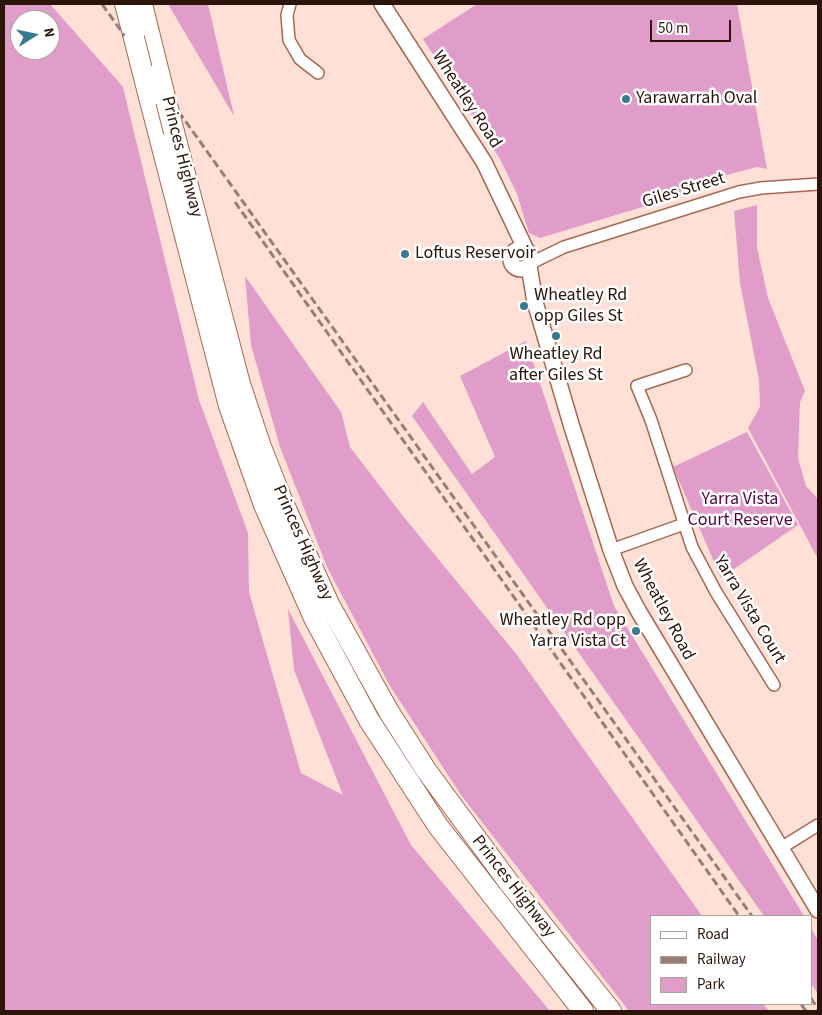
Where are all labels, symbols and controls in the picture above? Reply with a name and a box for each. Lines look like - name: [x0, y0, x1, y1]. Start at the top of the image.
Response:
- north arrow: [10, 10, 60, 60]
- scale bar: [652, 10, 733, 42]
- text: 50 m: [658, 18, 688, 39]
- text: N: [38, 26, 59, 39]
- street label: Wheatley Road: [427, 47, 505, 153]
- place label: Yarawarrah Oval: [636, 88, 757, 110]
- marker: Yarawarrah Oval: [620, 93, 632, 105]
- street label: Princes Highway: [156, 94, 206, 220]
- street label: Giles Street: [640, 168, 728, 214]
- place label: Loftus Reservoir: [415, 243, 536, 265]
- marker: Loftus Reservoir: [399, 248, 411, 260]
- place label: Wheatley Rd opp Giles St: [534, 285, 627, 328]
- marker: Wheatley Rd opp Giles St: [518, 300, 530, 312]
- marker: Wheatley Rd after Giles St: [550, 330, 562, 342]
- place label: Wheatley Rd after Giles St: [509, 344, 603, 386]
- street label: Princes Highway: [267, 482, 337, 604]
- park label: Yarra Vista Court Reserve: [687, 489, 793, 532]
- street label: Yarra Vista Court: [708, 552, 790, 668]
- street label: Wheatley Road: [627, 556, 699, 664]
- place label: Wheatley Rd opp Yarra Vista Ct: [499, 610, 626, 652]
- marker: Wheatley Rd opp Yarra Vista Ct: [630, 625, 642, 637]
- street label: Princes Highway: [466, 832, 560, 942]
- legend: [650, 915, 812, 1005]
- text: Road: [697, 924, 729, 945]
- text: Railway: [697, 949, 746, 970]
- text: Park: [697, 974, 725, 995]

